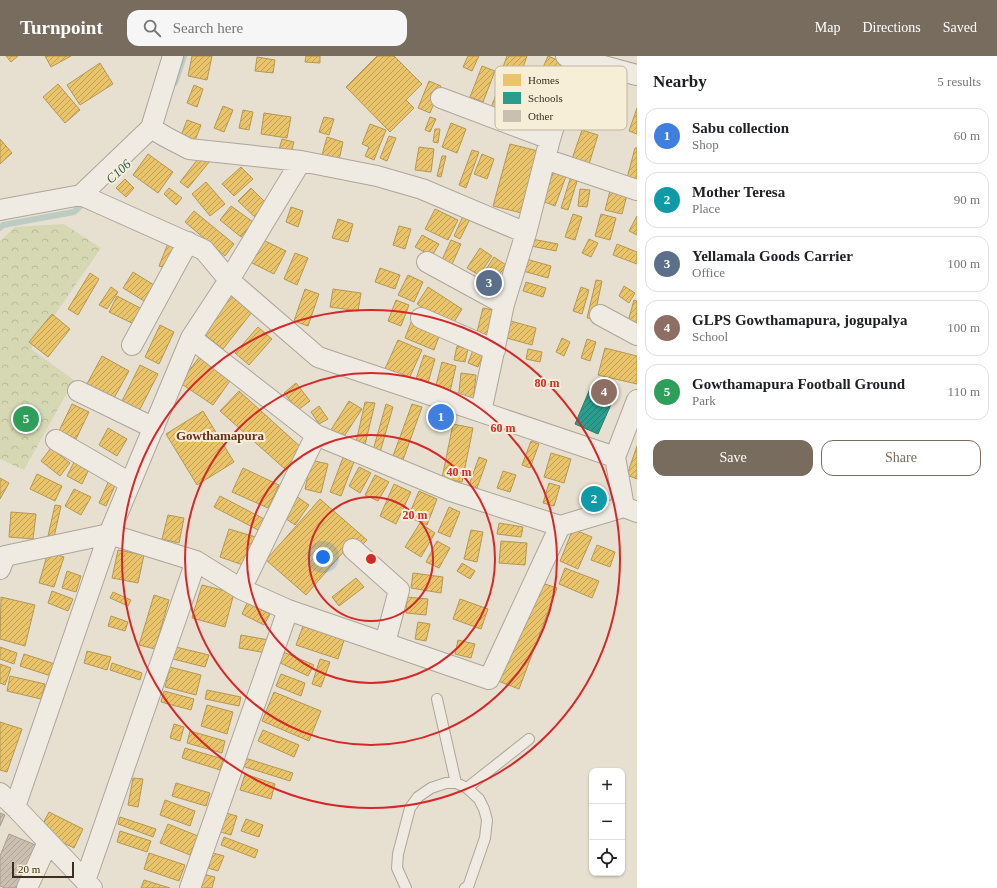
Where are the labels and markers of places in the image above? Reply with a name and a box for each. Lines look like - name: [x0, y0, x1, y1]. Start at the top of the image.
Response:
- pin: 3: [476, 268, 502, 298]
- pin: 4: [591, 377, 617, 407]
- pin: 1: [428, 402, 454, 432]
- pin: 5: [13, 404, 39, 434]
- pin: 2: [581, 484, 607, 514]
- centre of rings: [364, 552, 378, 566]

